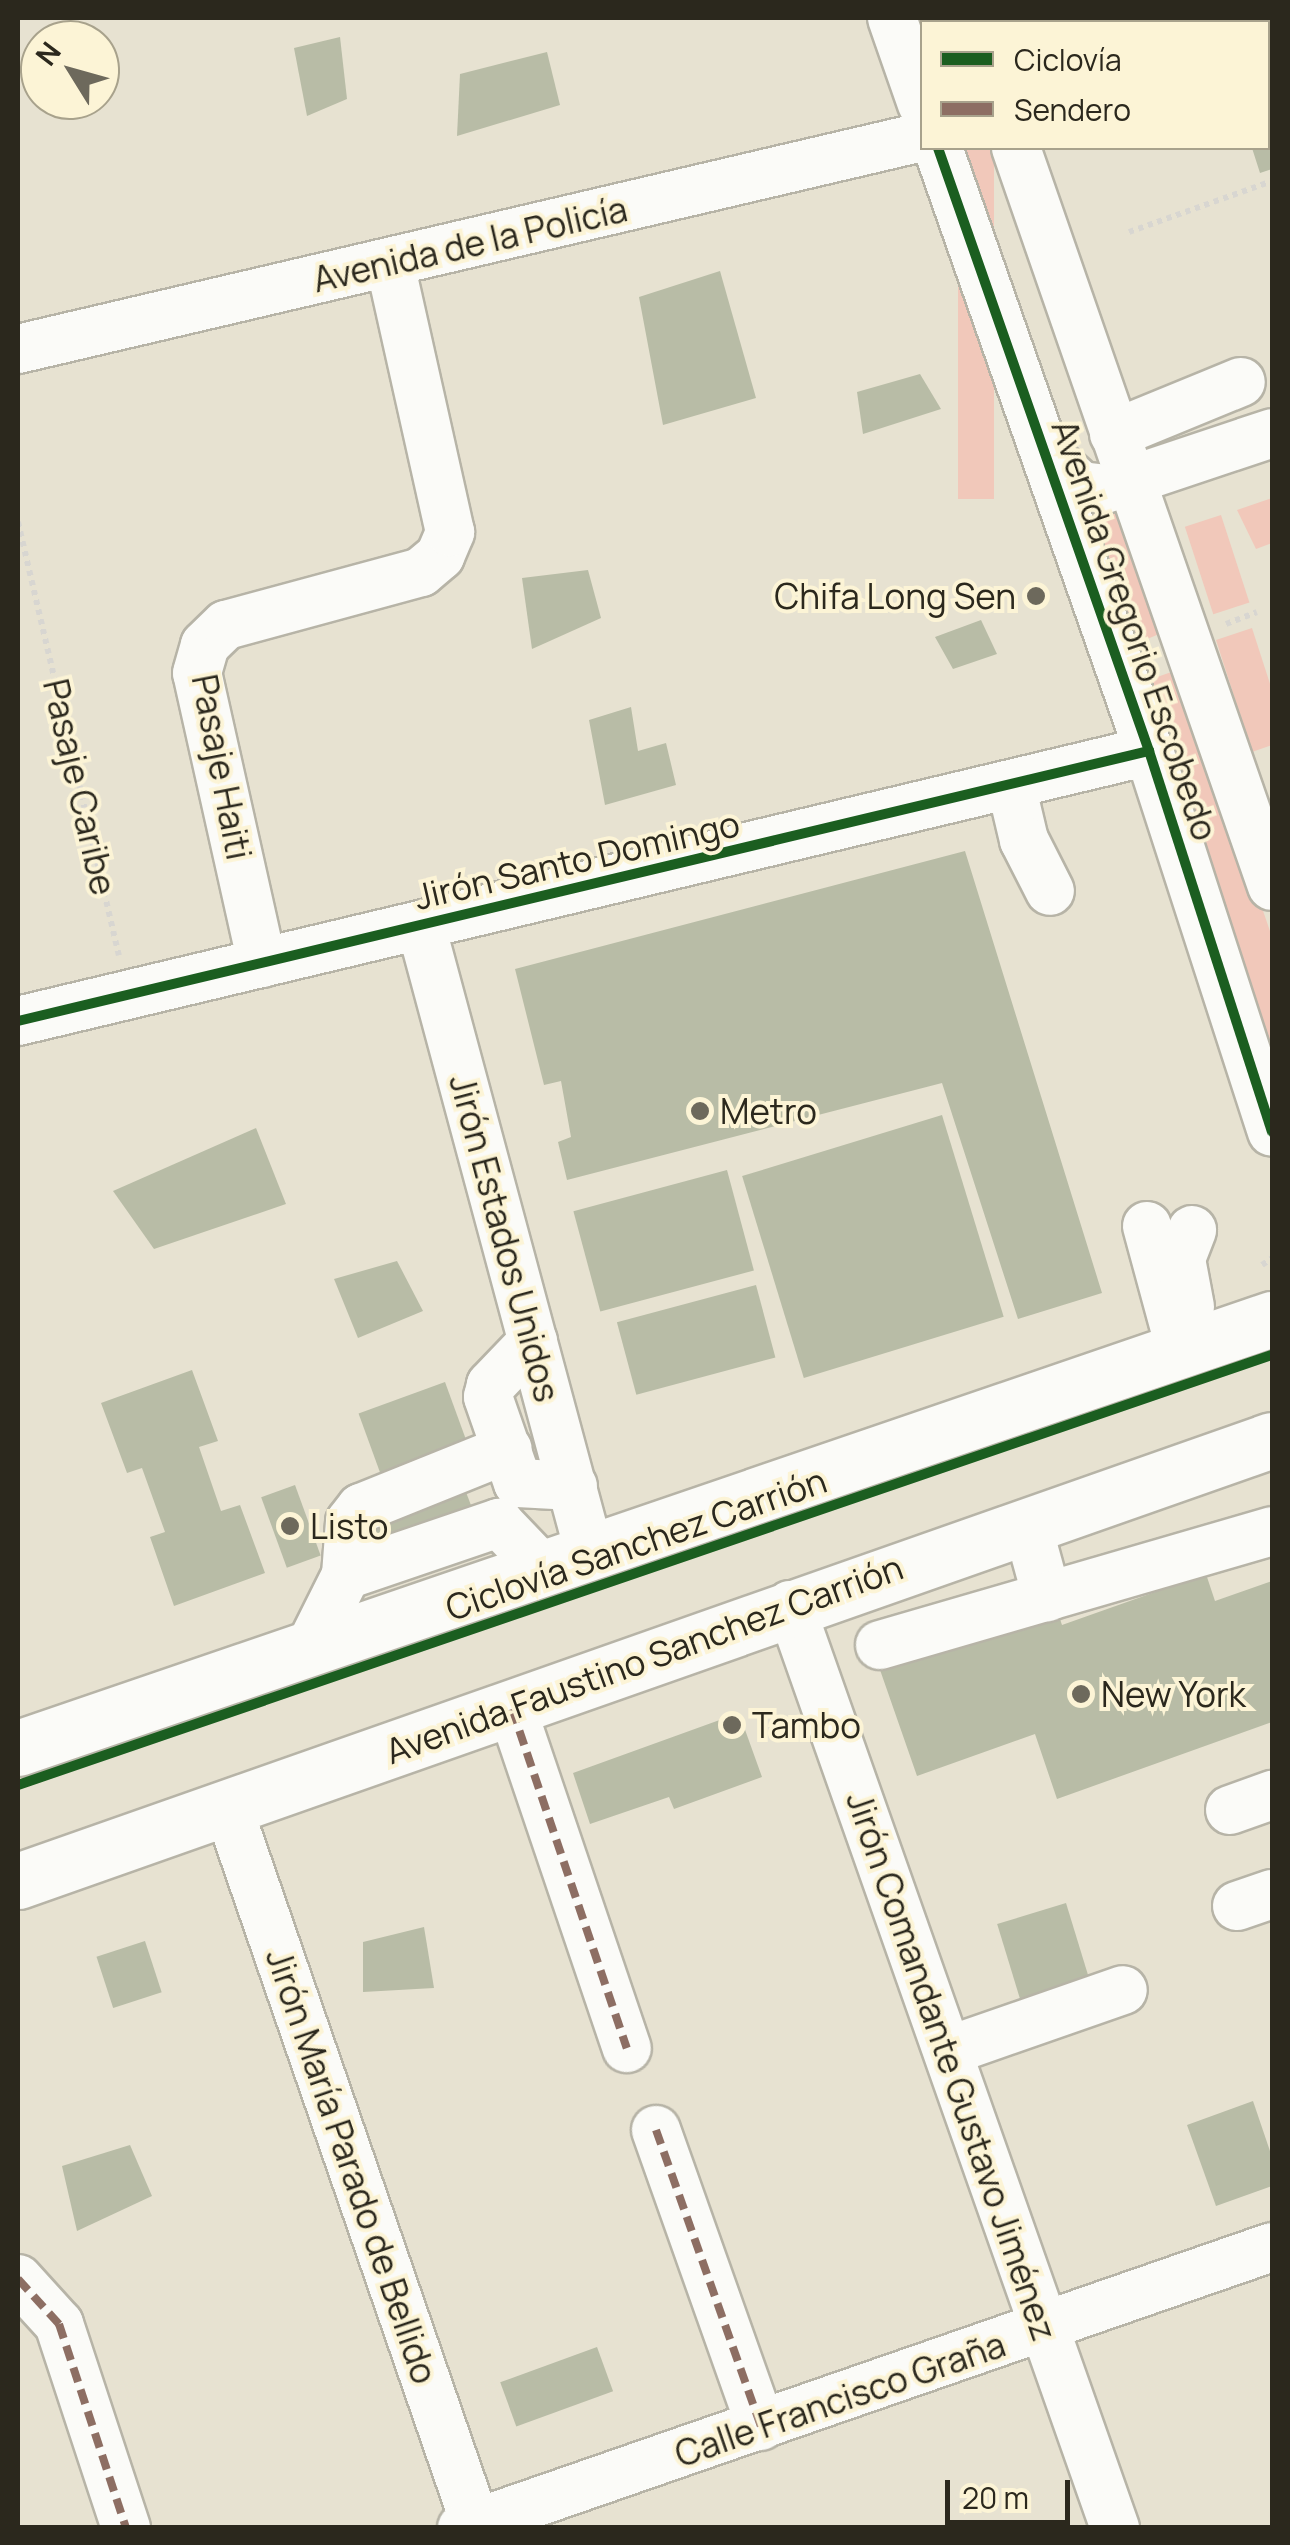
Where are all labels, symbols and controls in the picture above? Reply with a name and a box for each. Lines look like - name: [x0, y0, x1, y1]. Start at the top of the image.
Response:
- north arrow: [20, 20, 120, 120]
- legend: [920, 20, 1270, 150]
- text: N: [26, 34, 69, 73]
- text: Ciclovía: [1014, 39, 1122, 80]
- text: Sendero: [1014, 89, 1131, 130]
- street label: Avenida de la Policía: [309, 187, 631, 301]
- street label: Avenida Gregorio Escobedo: [1043, 414, 1227, 846]
- place label: Chifa Long Sen: [774, 575, 1016, 617]
- marker: Chifa Long Sen: [1025, 585, 1047, 607]
- street label: Pasaje Haiti: [183, 671, 261, 863]
- street label: Pasaje Caribe: [35, 675, 125, 899]
- street label: Jirón Santo Domingo: [410, 802, 744, 918]
- street label: Jirón Estados Unidos: [441, 1070, 569, 1406]
- place label: Metro: [720, 1090, 817, 1132]
- marker: Metro: [689, 1100, 711, 1122]
- street label: Ciclovía Sanchez Carrión: [440, 1459, 832, 1629]
- place label: Listo: [310, 1505, 388, 1547]
- marker: Listo: [279, 1515, 301, 1537]
- street label: Avenida Faustino Sanchez Carrión: [380, 1546, 908, 1772]
- place label: New York: [1101, 1673, 1246, 1715]
- marker: New York: [1070, 1683, 1092, 1705]
- place label: Tambo: [752, 1704, 861, 1746]
- marker: Tambo: [721, 1714, 743, 1736]
- street label: Jirón Comandante Gustavo Jiménez: [838, 1786, 1066, 2346]
- street label: Jirón María Parado de Bellido: [258, 1943, 446, 2389]
- street label: Calle Francisco Graña: [670, 2323, 1010, 2475]
- scale bar: [950, 2460, 1075, 2522]
- text: 20 m: [962, 2477, 1029, 2518]

